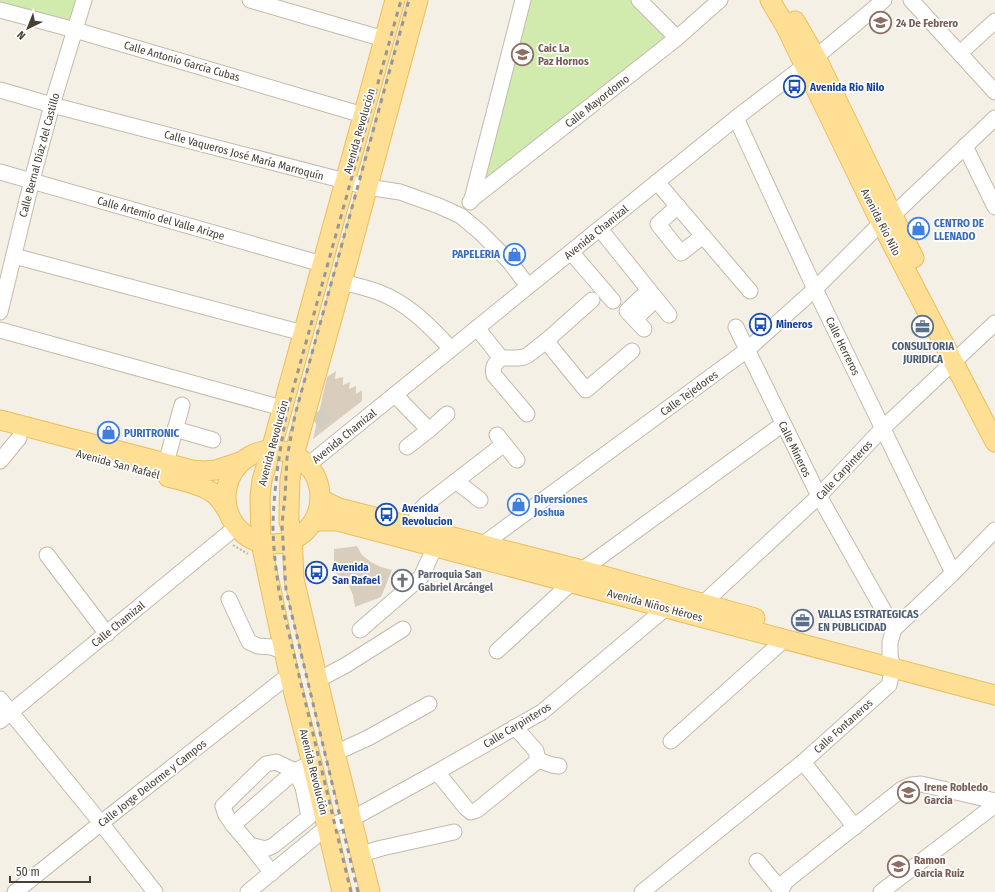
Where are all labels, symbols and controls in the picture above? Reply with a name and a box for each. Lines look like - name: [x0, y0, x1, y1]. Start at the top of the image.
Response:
- north arrow: [8, 8, 48, 48]
- school or university icon: 24 De Febrero: [867, 10, 893, 36]
- place label: 24 De Febrero: [895, 17, 958, 30]
- text: N: [15, 28, 28, 42]
- street label: Calle Antonio García Cubas: [122, 39, 242, 84]
- school or university icon: Caic La Paz Hornos: [509, 41, 535, 67]
- place label: Caic La Paz Hornos: [538, 42, 589, 68]
- street label: Calle Mayordomo: [563, 72, 632, 130]
- bus stop icon: Avenida Rio Nilo: [781, 74, 807, 100]
- place label: Avenida Rio Nilo: [809, 81, 885, 94]
- street label: Avenida Revolución: [341, 87, 378, 175]
- street label: Calle Bernal Díaz del Castillo: [17, 91, 62, 219]
- street label: Calle Vaqueros José María Marroquín: [163, 128, 325, 183]
- street label: Avenida Río Nilo: [858, 186, 903, 258]
- street label: Calle Artemio del Valle Arizpe: [96, 194, 226, 243]
- street label: Avenida Chamizal: [562, 202, 631, 262]
- shop icon: CENTRO DE LLENADO: [906, 216, 932, 242]
- place label: CENTRO DE LLENADO: [934, 217, 984, 243]
- shop icon: PAPELERIA: [502, 241, 528, 267]
- place label: PAPELERIA: [452, 248, 501, 261]
- bus stop icon: Mineros: [748, 311, 774, 337]
- office icon: CONSULTORIA JURIDICA: [910, 313, 936, 339]
- street label: Calle Herreros: [823, 315, 862, 378]
- place label: Mineros: [776, 318, 813, 331]
- place label: CONSULTORIA JURIDICA: [892, 340, 955, 366]
- street label: Calle Tejedores: [658, 368, 721, 419]
- street label: Avenida Revolución: [256, 399, 291, 487]
- street label: Avenida Chamizal: [310, 406, 379, 466]
- street label: Calle Mineros: [775, 419, 814, 479]
- shop icon: PURITRONIC: [95, 420, 121, 446]
- place label: PURITRONIC: [124, 427, 179, 440]
- street label: Calle Carpinteros: [814, 438, 875, 503]
- street label: Avenida San Rafaél: [75, 447, 161, 482]
- shop icon: Diversiones Joshua: [506, 492, 532, 518]
- place label: Diversiones Joshua: [533, 493, 588, 519]
- bus stop icon: Avenida Revolucion: [374, 501, 400, 527]
- place label: Avenida Revolucion: [401, 502, 453, 528]
- bus stop icon: Avenida San Rafael: [303, 560, 329, 586]
- place label: Avenida San Rafael: [331, 561, 381, 587]
- church icon: Parroquia San Gabriel Arcángel: [390, 567, 416, 593]
- place label: Parroquia San Gabriel Arcángel: [418, 568, 494, 594]
- street label: Avenida Niños Héroes: [606, 586, 704, 625]
- street label: Calle Chamizal: [89, 599, 148, 650]
- office icon: VALLAS ESTRATEGICAS EN PUBLICIDAD: [789, 607, 815, 633]
- place label: VALLAS ESTRATEGICAS EN PUBLICIDAD: [817, 608, 919, 634]
- street label: Calle Fontaneros: [811, 696, 876, 756]
- street label: Calle Carpinteros: [481, 700, 554, 751]
- street label: Avenida Revolución: [297, 728, 330, 816]
- street label: Calle Jorge Delorme y Campos: [96, 737, 209, 830]
- school or university icon: Irene Robledo Garcia: [896, 780, 922, 806]
- place label: Irene Robledo Garcia: [924, 781, 988, 807]
- school or university icon: Ramon Garcia Ruiz: [885, 853, 911, 879]
- place label: Ramon Garcia Ruiz: [914, 854, 965, 880]
- scale bar: [10, 858, 90, 884]
- text: 50 m: [16, 865, 40, 879]

